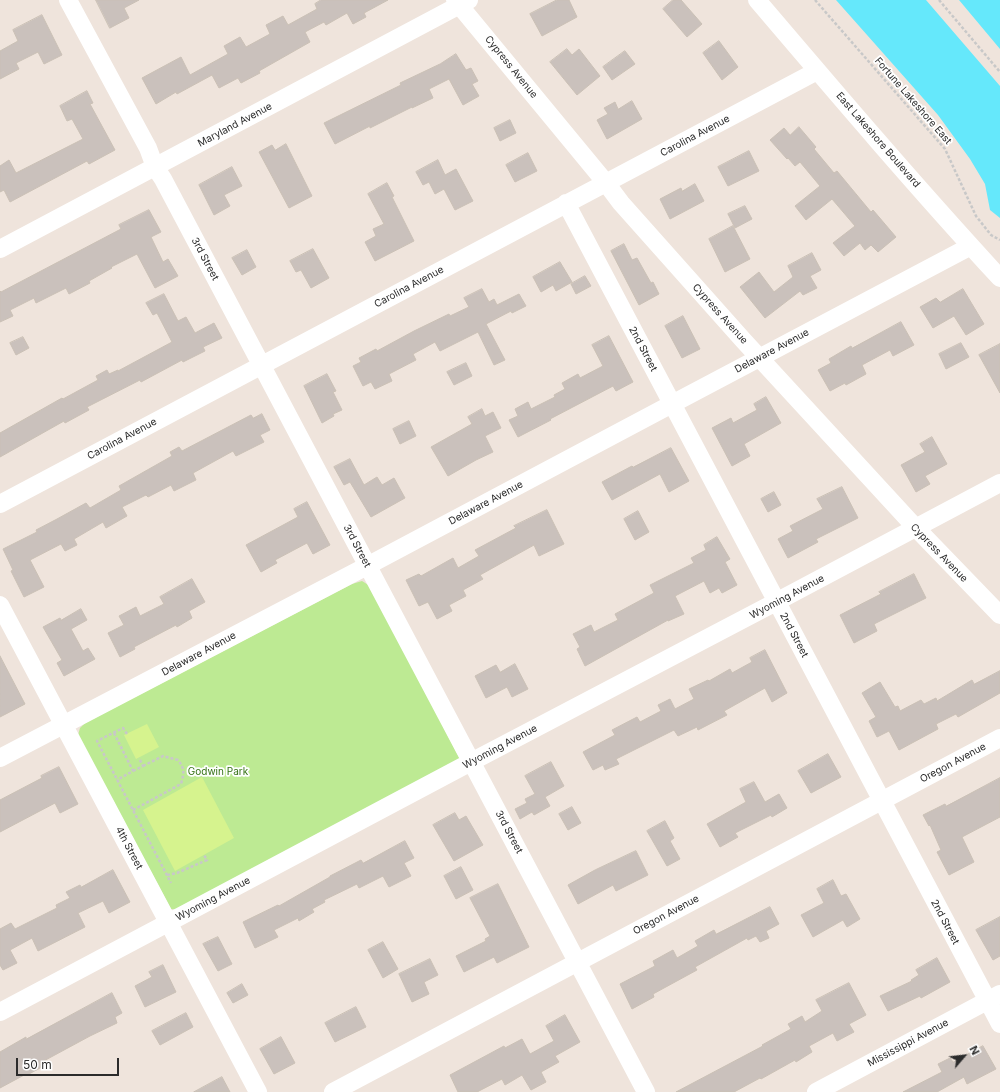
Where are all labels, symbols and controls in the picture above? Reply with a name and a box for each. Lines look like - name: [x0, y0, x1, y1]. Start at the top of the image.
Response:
- street label: Cypress Avenue: [482, 33, 540, 101]
- street label: Fortune Lakeshore East: [872, 55, 954, 147]
- street label: East Lakeshore Boulevard: [833, 90, 923, 190]
- street label: Maryland Avenue: [196, 100, 274, 150]
- street label: Carolina Avenue: [658, 113, 732, 159]
- street label: 3rd Street: [189, 235, 221, 283]
- street label: Carolina Avenue: [372, 264, 446, 310]
- street label: Cypress Avenue: [690, 281, 750, 347]
- street label: 2nd Street: [626, 324, 660, 374]
- street label: Delaware Avenue: [733, 326, 811, 376]
- street label: Carolina Avenue: [85, 416, 159, 462]
- street label: Delaware Avenue: [447, 478, 525, 528]
- street label: Cypress Avenue: [908, 521, 970, 585]
- street label: 3rd Street: [341, 522, 373, 570]
- street label: Wyoming Avenue: [748, 572, 826, 622]
- street label: 2nd Street: [777, 610, 811, 660]
- street label: Delaware Avenue: [160, 629, 238, 679]
- street label: Wyoming Avenue: [461, 722, 539, 772]
- street label: Oregon Avenue: [918, 741, 988, 785]
- park label: Godwin Park: [188, 766, 248, 778]
- street label: 3rd Street: [493, 808, 525, 856]
- street label: 4th Street: [113, 825, 145, 871]
- street label: Wyoming Avenue: [174, 874, 252, 924]
- street label: Oregon Avenue: [631, 893, 701, 937]
- street label: 2nd Street: [928, 897, 962, 947]
- street label: Mississippi Avenue: [865, 1017, 951, 1069]
- north arrow: [944, 1036, 984, 1076]
- text: N: [966, 1043, 983, 1057]
- scale bar: [18, 1050, 121, 1076]
- text: 50 m: [23, 1057, 52, 1072]

